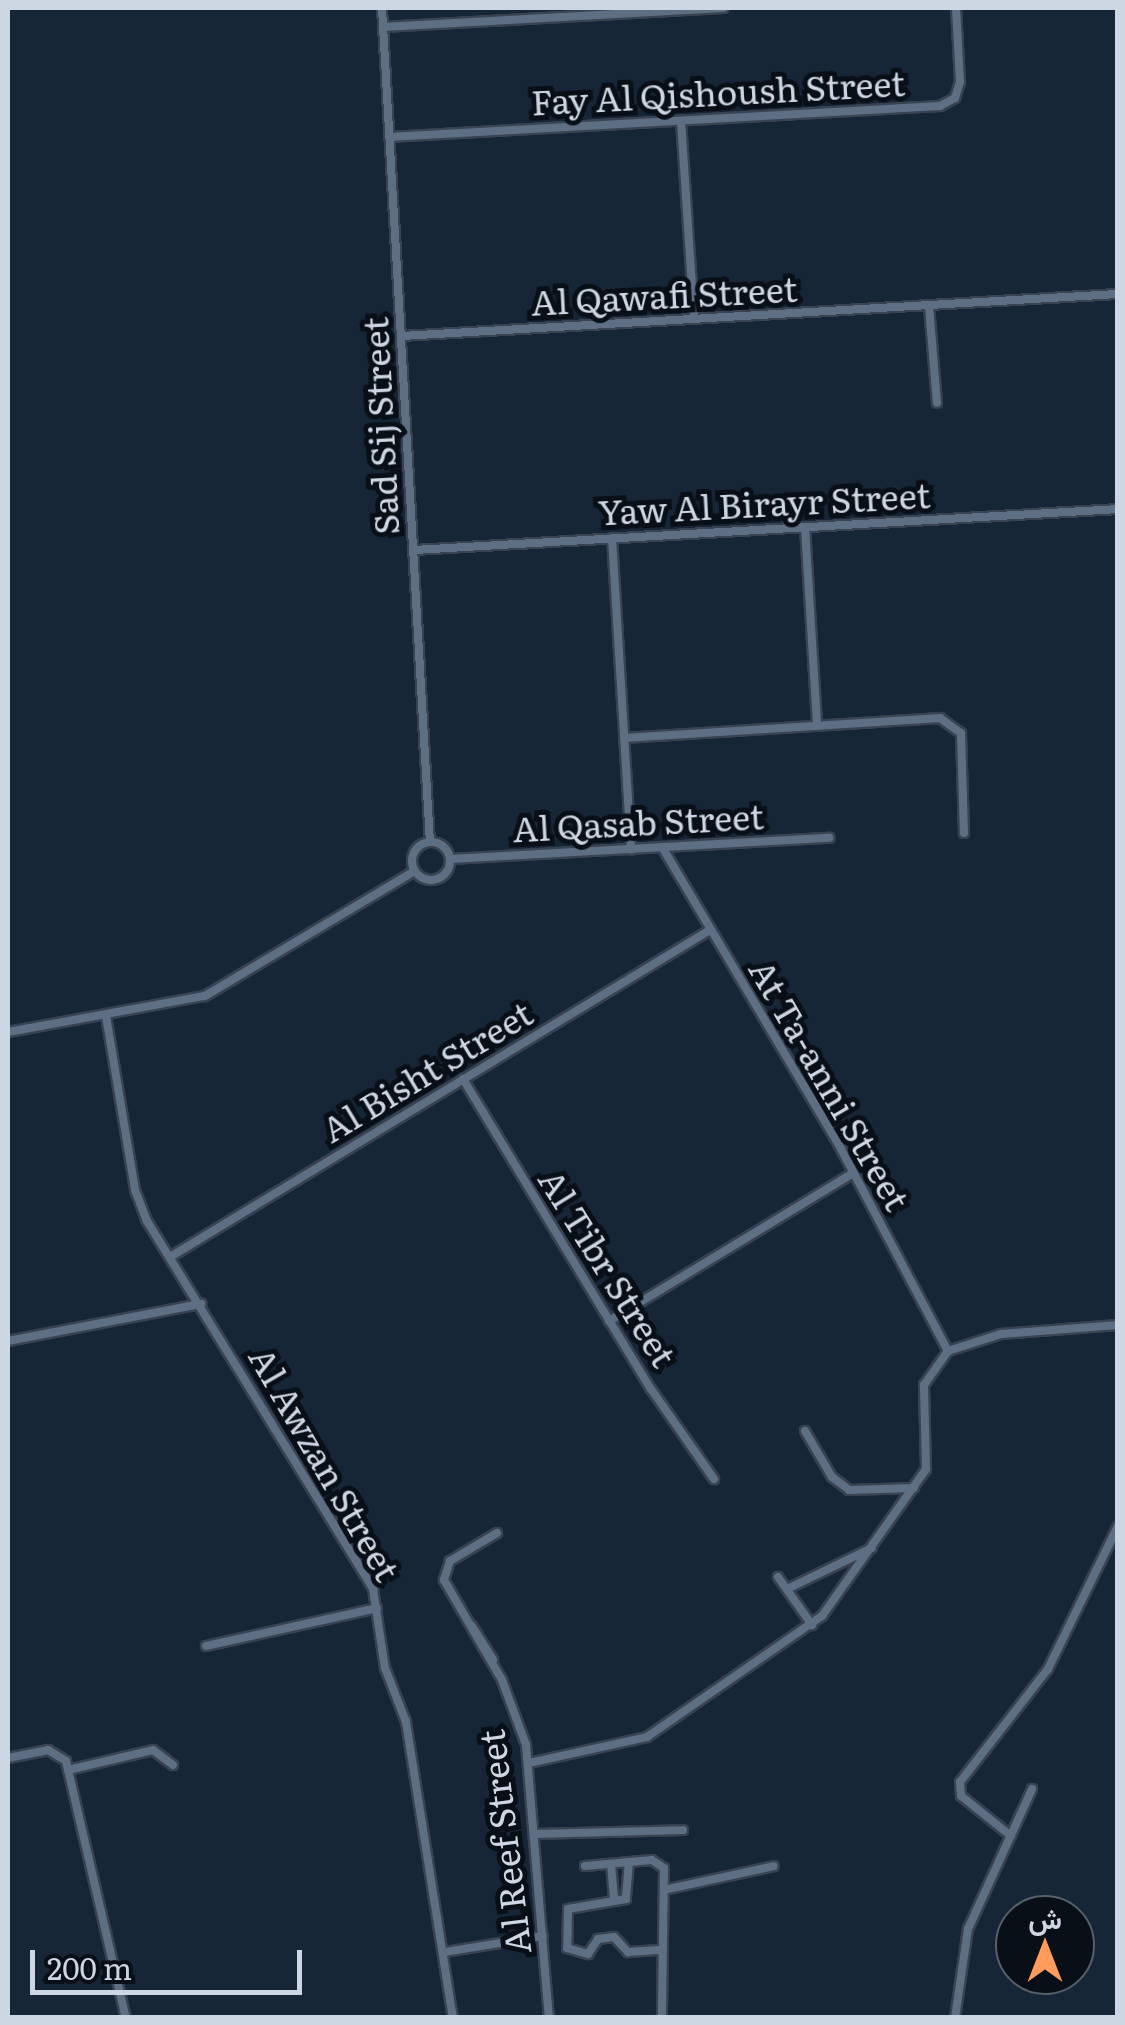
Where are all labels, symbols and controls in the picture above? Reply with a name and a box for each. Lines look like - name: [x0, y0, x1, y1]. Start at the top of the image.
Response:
- street label: Fay Al Qishoush Street: [530, 60, 906, 122]
- street label: Al Qawafi Street: [530, 266, 798, 322]
- street label: Sad Sij Street: [352, 316, 406, 536]
- street label: Yaw Al Birayr Street: [597, 472, 931, 532]
- street label: Al Qasab Street: [511, 793, 765, 849]
- street label: At Ta-anni Street: [742, 951, 920, 1217]
- street label: Al Bisht Street: [313, 991, 539, 1149]
- street label: Al Tibr Street: [531, 1160, 687, 1374]
- street label: Al Awzan Street: [242, 1338, 410, 1588]
- street label: Al Reef Street: [468, 1727, 538, 1957]
- north arrow: [995, 1895, 1095, 1995]
- text: ش: [1028, 1896, 1062, 1938]
- scale bar: [35, 1930, 308, 1992]
- text: 200 m: [47, 1945, 132, 1989]

